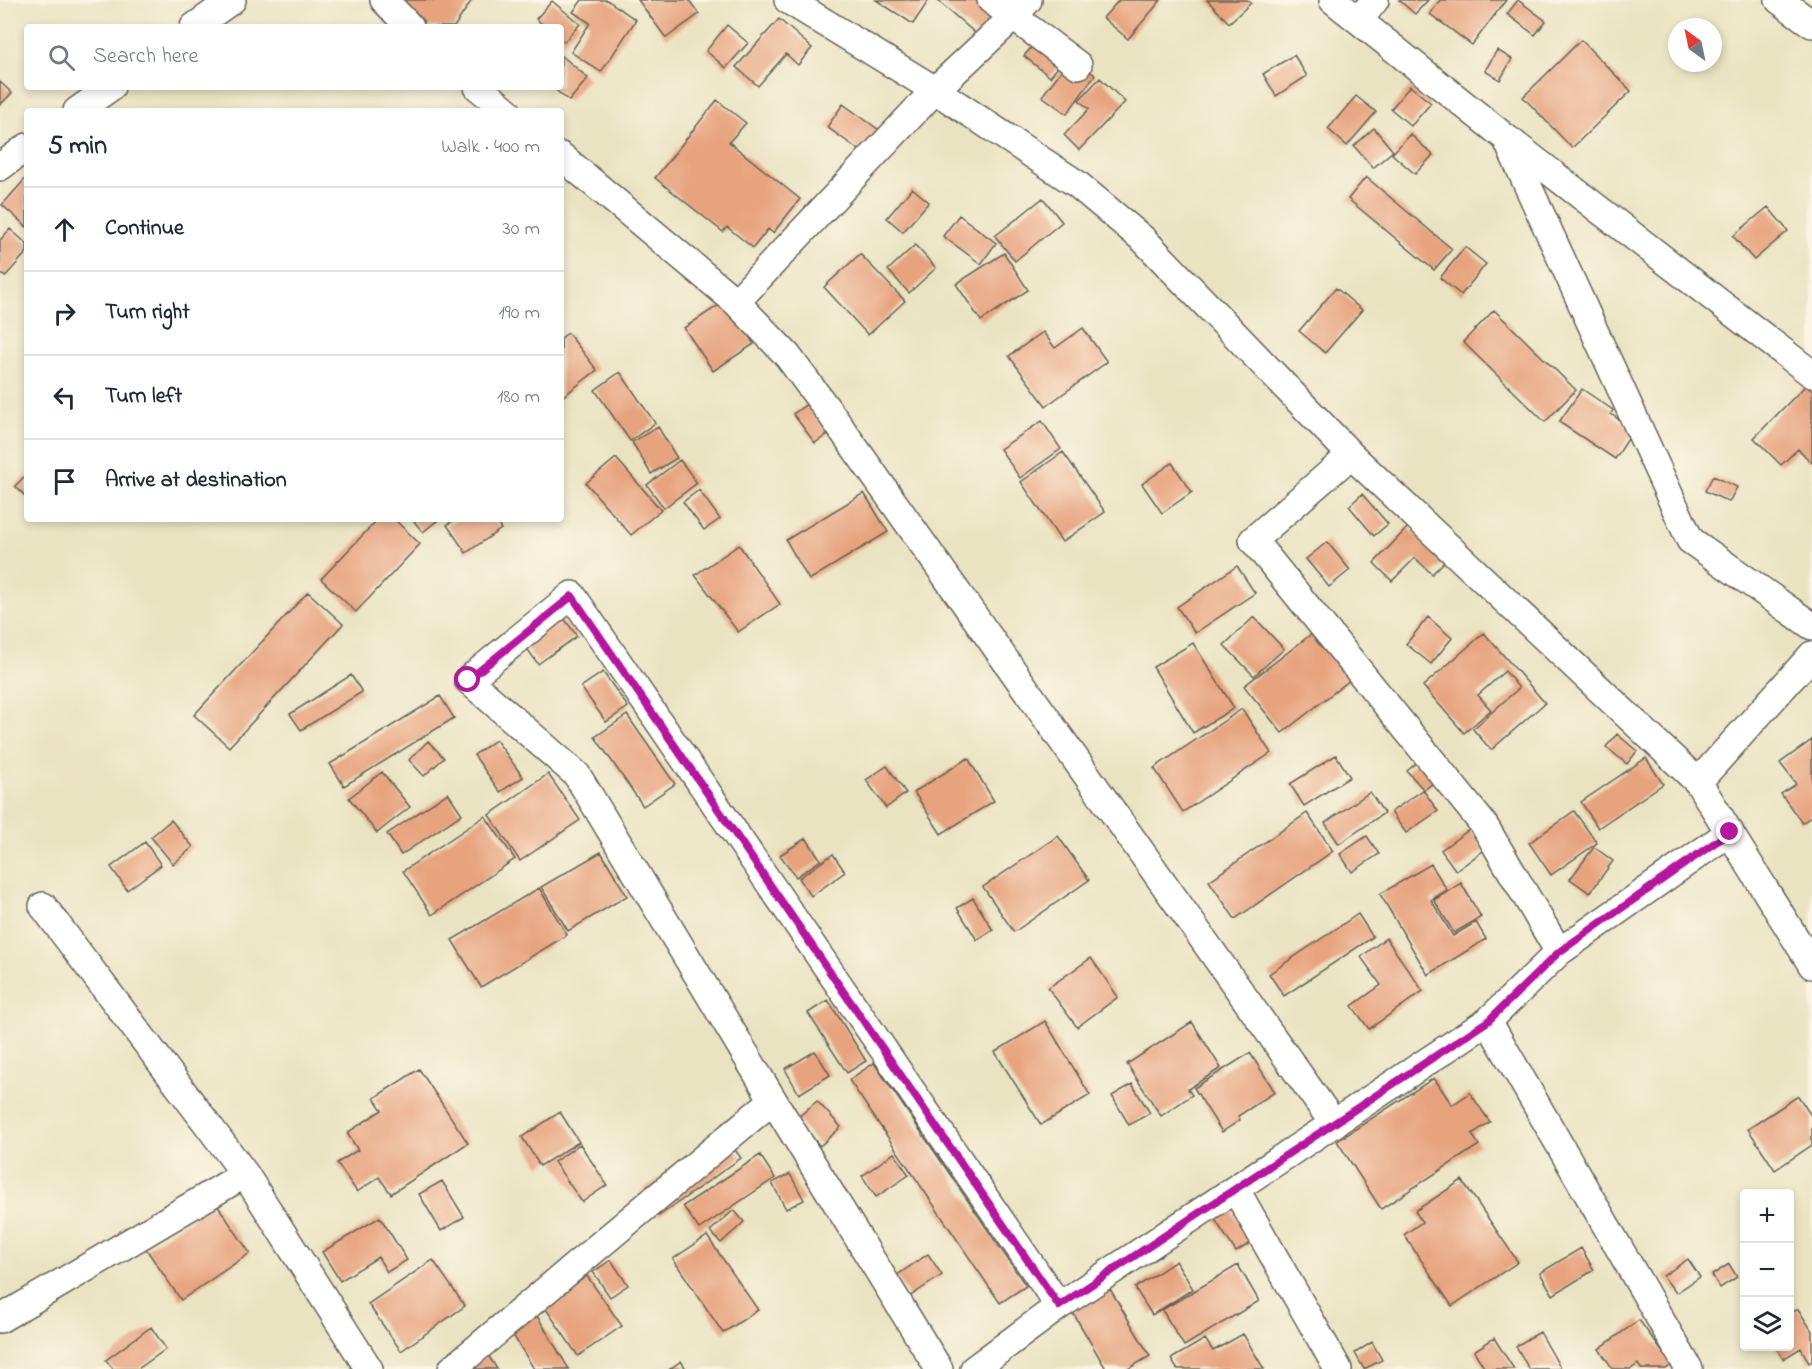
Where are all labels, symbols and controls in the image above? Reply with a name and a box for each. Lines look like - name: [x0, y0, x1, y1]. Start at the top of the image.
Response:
- north arrow: [1668, 18, 1722, 72]
- search box: [24, 24, 564, 90]
- icon: search: [45, 41, 78, 74]
- text: Search here: [93, 41, 198, 73]
- text: 5 min: [48, 128, 107, 166]
- text: Walk · 400 m: [441, 133, 540, 162]
- icon: ahead: [48, 213, 81, 246]
- text: Continue: [105, 213, 184, 245]
- text: 30 m: [503, 215, 540, 244]
- icon: right: [48, 297, 81, 330]
- text: Turn right: [105, 297, 190, 329]
- text: 190 m: [498, 299, 540, 328]
- icon: left: [48, 381, 81, 414]
- text: Turn left: [105, 381, 182, 413]
- text: 180 m: [497, 383, 540, 412]
- icon: arrive: [48, 465, 81, 498]
- text: Arrive at destination: [105, 465, 287, 497]
- route start: [454, 666, 480, 692]
- route end: [1716, 818, 1742, 844]
- map controls: [1740, 1189, 1794, 1351]
- button: +: [1740, 1189, 1794, 1243]
- button: −: [1740, 1243, 1794, 1297]
- button: layers: [1740, 1297, 1794, 1351]

